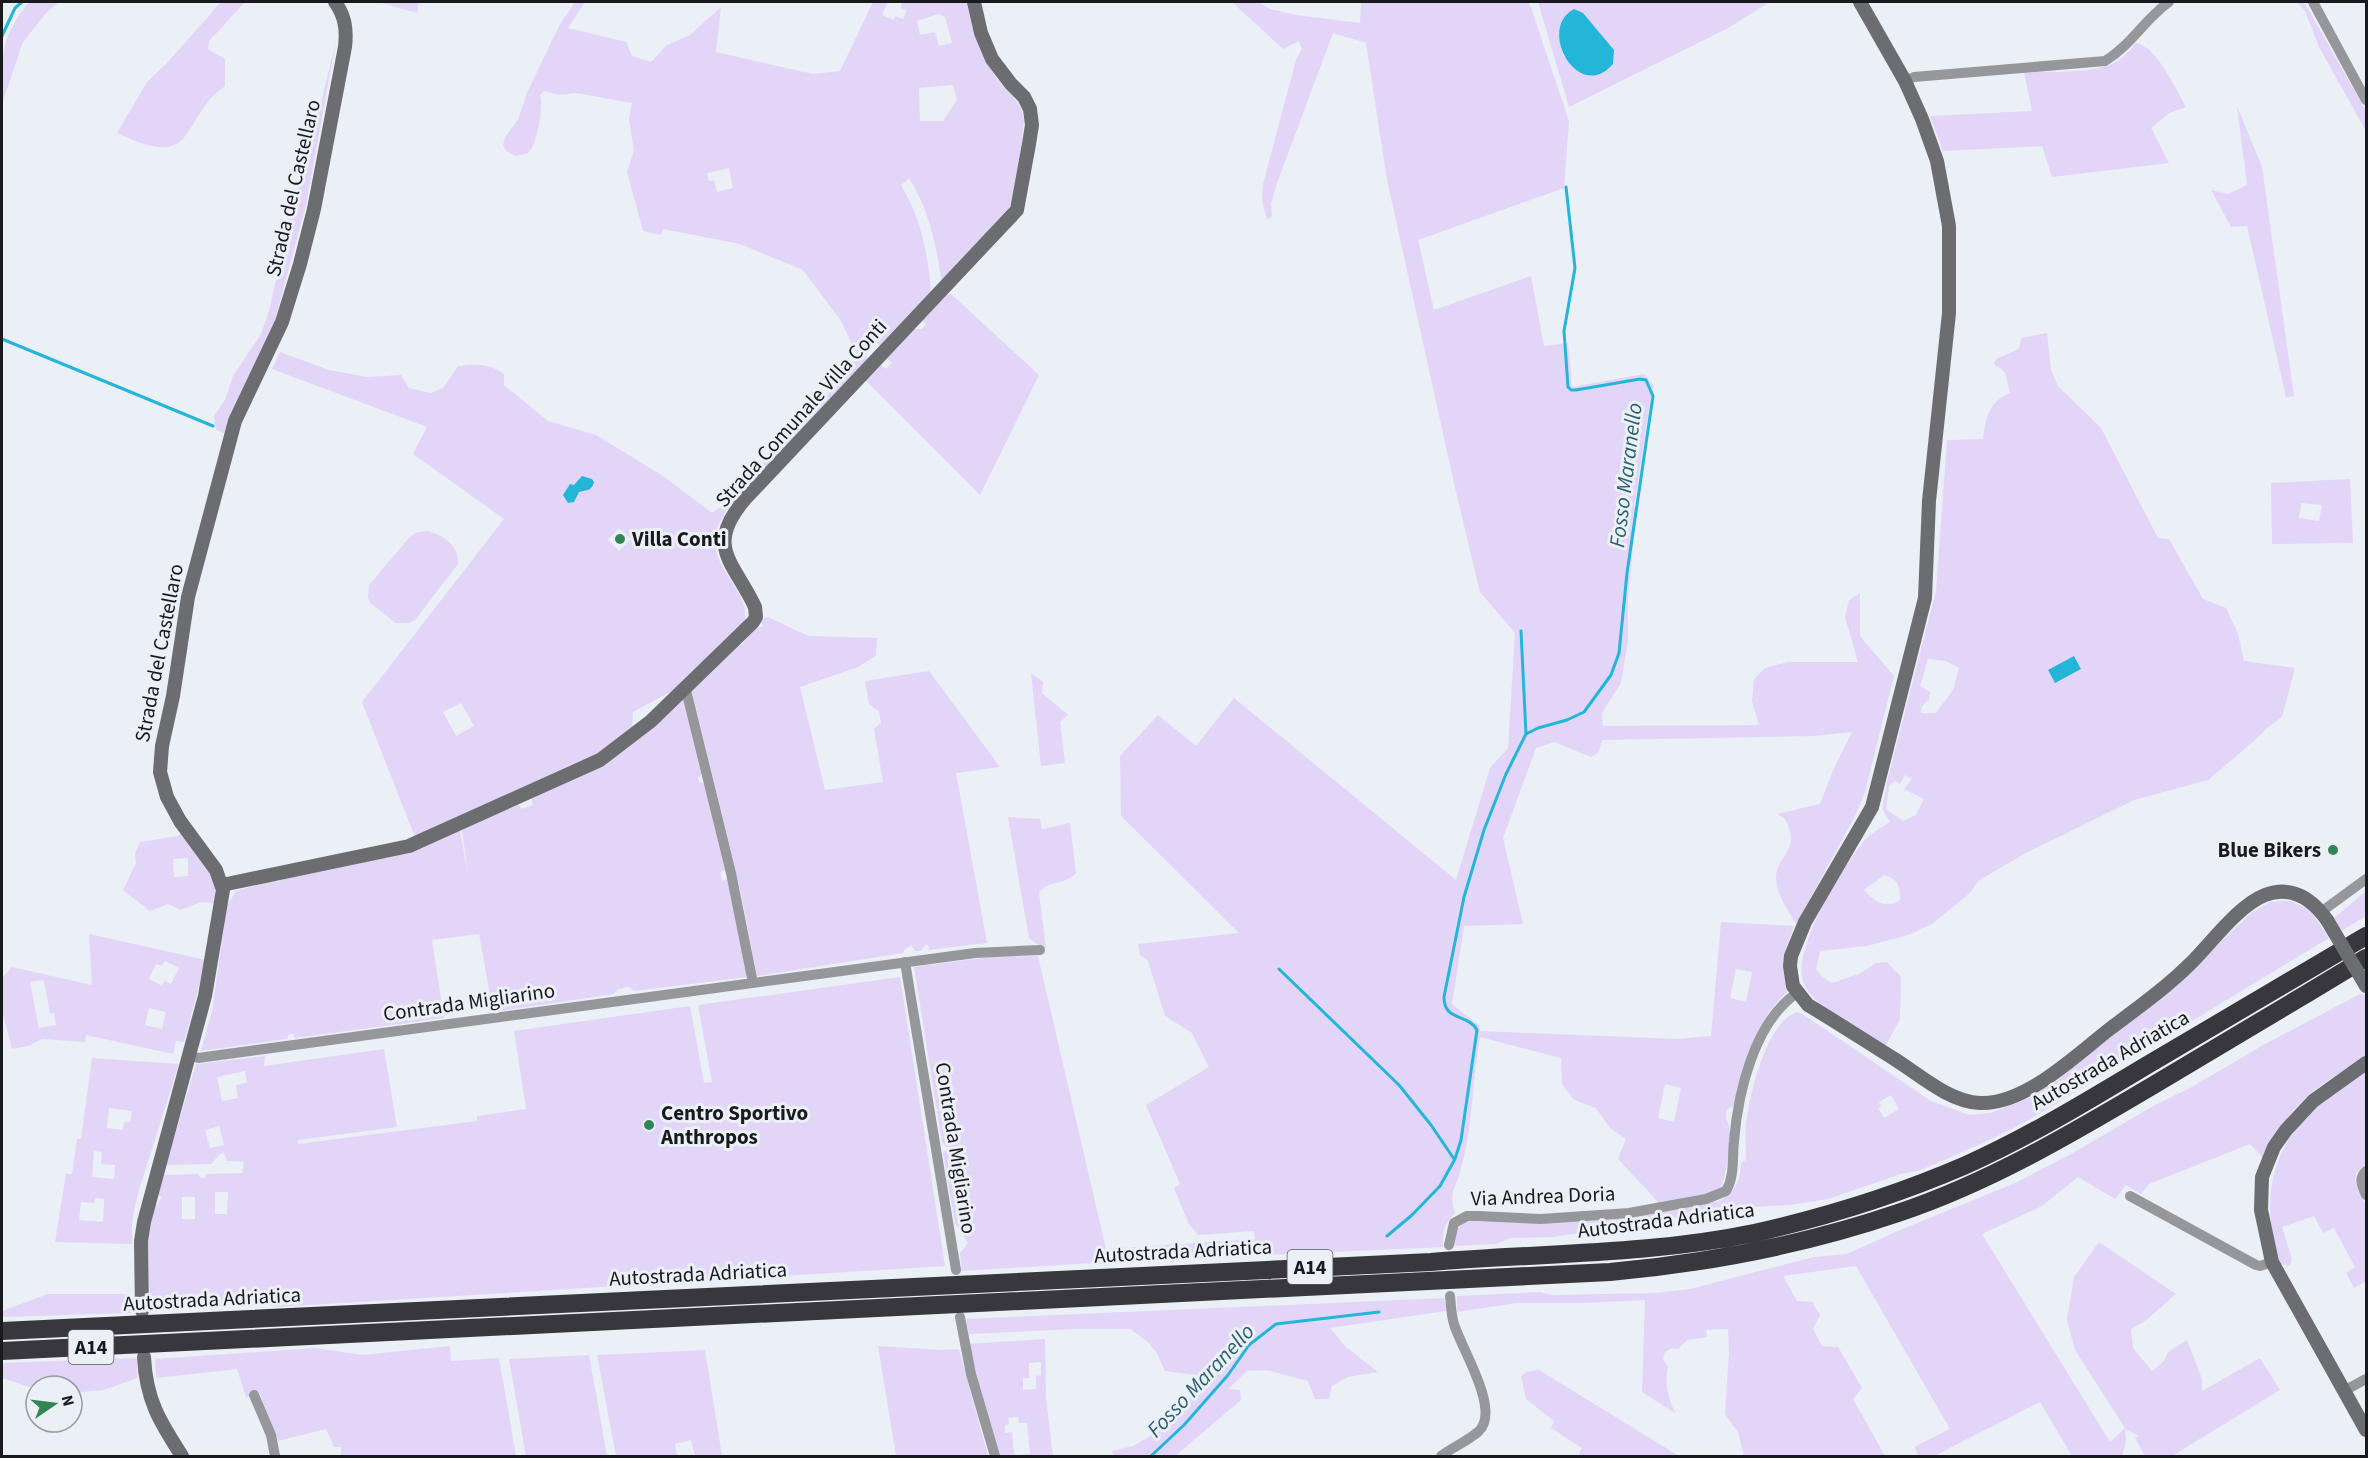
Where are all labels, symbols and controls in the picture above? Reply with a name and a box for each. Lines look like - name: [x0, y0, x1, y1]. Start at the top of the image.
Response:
- street label: Strada del Castellaro: [258, 96, 328, 280]
- street label: Strada Comunale Villa Conti: [708, 312, 894, 514]
- water label: Fosso Maranello: [1601, 401, 1651, 549]
- place label: Villa Conti: [631, 524, 726, 554]
- marker: Villa Conti: [613, 532, 627, 546]
- street label: Strada del Castellaro: [127, 561, 191, 745]
- place label: Blue Bikers: [2217, 835, 2321, 865]
- marker: Blue Bikers: [2326, 843, 2340, 857]
- street label: Contrada Migliarino: [381, 975, 557, 1029]
- street label: Autostrada Adriatica: [2025, 1002, 2195, 1118]
- street label: Contrada Migliarino: [928, 1060, 984, 1236]
- place label: Centro Sportivo Anthropos: [660, 1098, 808, 1152]
- marker: Centro Sportivo Anthropos: [642, 1118, 656, 1132]
- street label: Via Andrea Doria: [1470, 1178, 1616, 1214]
- street label: Autostrada Adriatica: [1576, 1194, 1756, 1246]
- street label: Autostrada Adriatica: [1093, 1231, 1273, 1271]
- road number: A14: [1288, 1250, 1332, 1284]
- street label: Autostrada Adriatica: [608, 1254, 788, 1294]
- street label: Autostrada Adriatica: [122, 1279, 302, 1319]
- water label: Fosso Maranello: [1139, 1317, 1262, 1445]
- road number: A14: [68, 1330, 113, 1364]
- north arrow: [24, 1374, 84, 1434]
- text: N: [56, 1393, 80, 1408]

